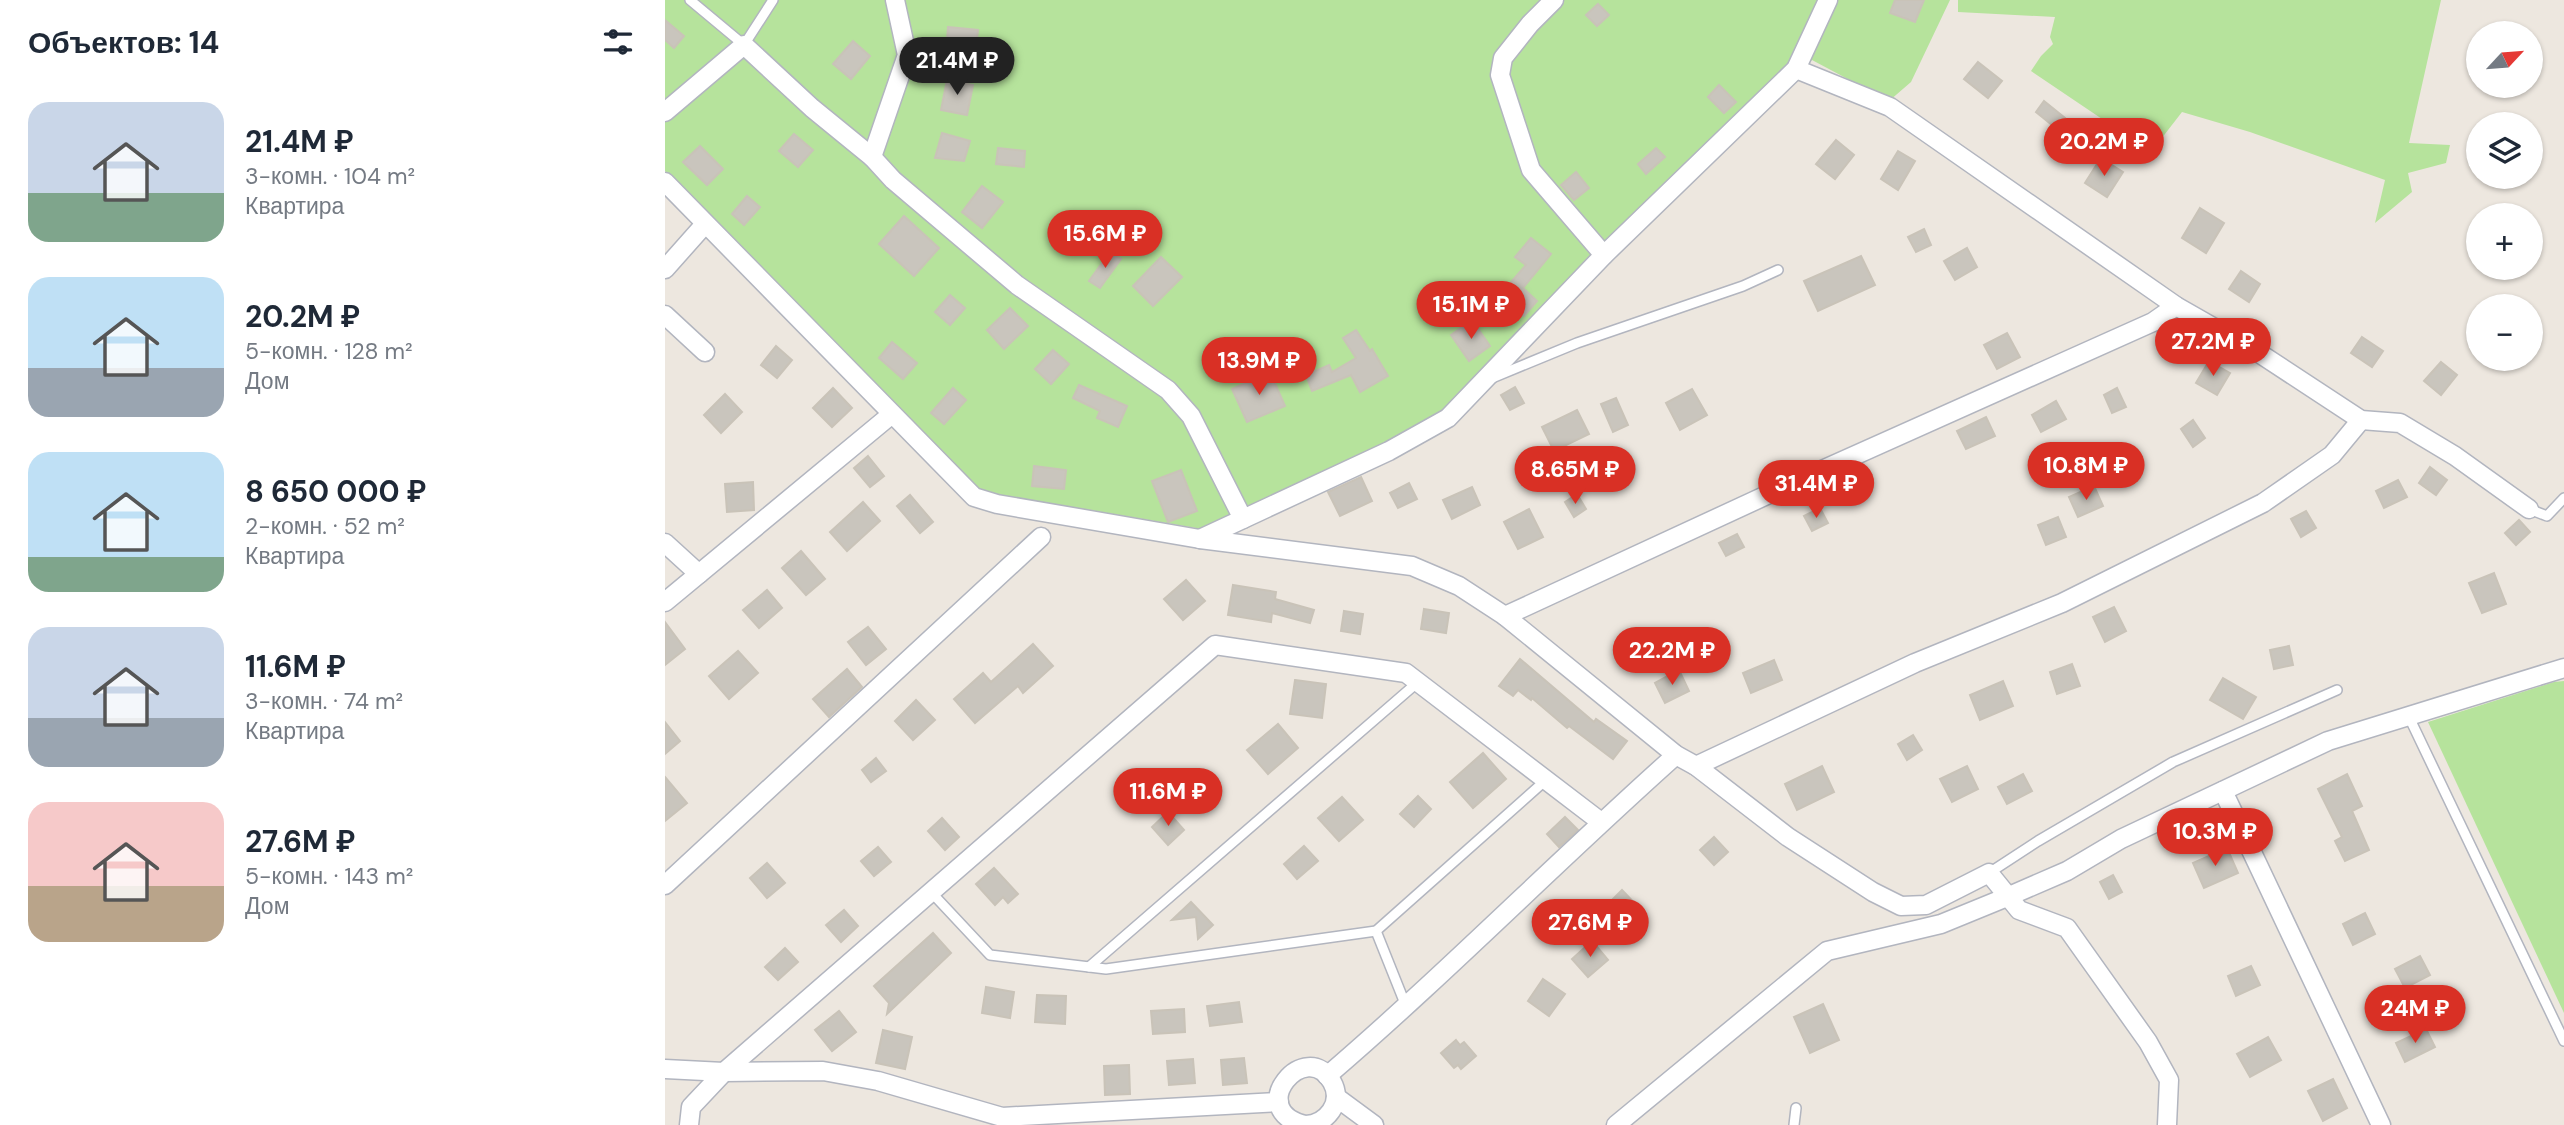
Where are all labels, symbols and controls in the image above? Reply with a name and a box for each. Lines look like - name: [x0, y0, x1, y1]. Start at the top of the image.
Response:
- north arrow: [2466, 21, 2543, 98]
- map controls: [2466, 21, 2543, 371]
- text: Объектов: 14: [28, 23, 219, 62]
- icon: filters: [599, 23, 637, 61]
- pin: 21.4M ₽: [892, 38, 1022, 97]
- text: 21.4M ₽: [915, 45, 999, 75]
- button: layers: [2466, 112, 2543, 189]
- pin: 20.2M ₽: [2039, 118, 2169, 178]
- text: 21.4M ₽: [245, 122, 354, 161]
- text: 20.2M ₽: [2060, 126, 2148, 156]
- icon: home: [84, 130, 168, 214]
- text: 3-комн. · 104 m²: [245, 161, 415, 191]
- text: Квартира: [245, 191, 344, 221]
- button: +: [2466, 203, 2543, 280]
- pin: 15.6M ₽: [1040, 210, 1170, 270]
- text: 15.6M ₽: [1063, 218, 1147, 248]
- pin: 15.1M ₽: [1406, 282, 1536, 341]
- text: 15.1M ₽: [1433, 289, 1509, 319]
- button: −: [2466, 294, 2543, 371]
- text: 20.2M ₽: [245, 297, 360, 336]
- icon: home: [84, 305, 168, 389]
- pin: 27.2M ₽: [2148, 318, 2278, 378]
- text: 27.2M ₽: [2171, 326, 2255, 356]
- text: 5-комн. · 128 m²: [245, 336, 413, 366]
- pin: 13.9M ₽: [1194, 338, 1324, 397]
- text: 13.9M ₽: [1218, 345, 1300, 375]
- text: Дом: [245, 366, 289, 396]
- pin: 10.8M ₽: [2021, 442, 2151, 502]
- pin: 8.65M ₽: [1510, 447, 1640, 506]
- text: 10.8M ₽: [2044, 450, 2128, 480]
- text: 8.65M ₽: [1531, 454, 1619, 484]
- pin: 31.4M ₽: [1751, 461, 1881, 520]
- text: 31.4M ₽: [1774, 468, 1858, 498]
- text: 8 650 000 ₽: [245, 472, 426, 511]
- icon: home: [84, 480, 168, 564]
- text: 2-комн. · 52 m²: [245, 511, 405, 541]
- text: Квартира: [245, 541, 344, 571]
- pin: 22.2M ₽: [1607, 628, 1737, 687]
- text: 22.2M ₽: [1629, 635, 1715, 665]
- text: 11.6M ₽: [245, 647, 346, 686]
- icon: home: [84, 655, 168, 739]
- text: 3-комн. · 74 m²: [245, 686, 403, 716]
- text: Квартира: [245, 716, 344, 746]
- pin: 11.6M ₽: [1103, 768, 1233, 828]
- text: 11.6M ₽: [1129, 776, 1207, 806]
- pin: 10.3M ₽: [2150, 808, 2280, 868]
- text: 10.3M ₽: [2173, 816, 2257, 846]
- text: 27.6M ₽: [245, 822, 355, 861]
- icon: home: [84, 830, 168, 914]
- text: 5-комн. · 143 m²: [245, 861, 413, 891]
- text: Дом: [245, 891, 289, 921]
- pin: 27.6M ₽: [1525, 900, 1655, 959]
- text: 27.6M ₽: [1548, 907, 1632, 937]
- pin: 24M ₽: [2366, 986, 2464, 1045]
- text: 24M ₽: [2381, 993, 2449, 1023]

